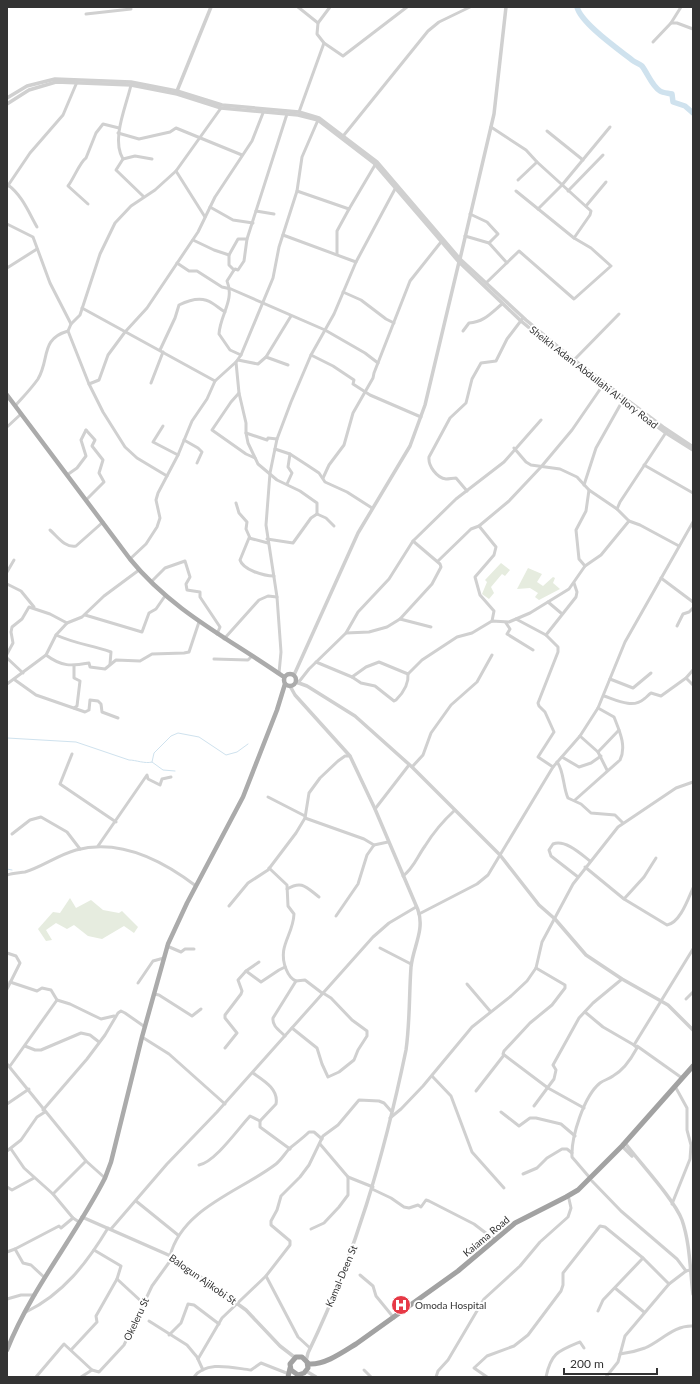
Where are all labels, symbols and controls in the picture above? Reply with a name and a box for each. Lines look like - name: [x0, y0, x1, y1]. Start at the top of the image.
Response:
- street label: Sheikh Adam Abdullahi Al-Ilory Road: [527, 323, 661, 431]
- street label: Kaiama Road: [460, 1213, 512, 1259]
- street label: Kamal-Deen St: [323, 1243, 360, 1309]
- street label: Balogun Ajikobi St: [167, 1251, 239, 1307]
- hospital icon: Omoda Hospital: [390, 1294, 412, 1316]
- street label: Okeleru St: [121, 1295, 151, 1342]
- place label: Omoda Hospital: [415, 1299, 486, 1311]
- scale bar: [564, 1350, 657, 1376]
- text: 200 m: [570, 1356, 604, 1371]

